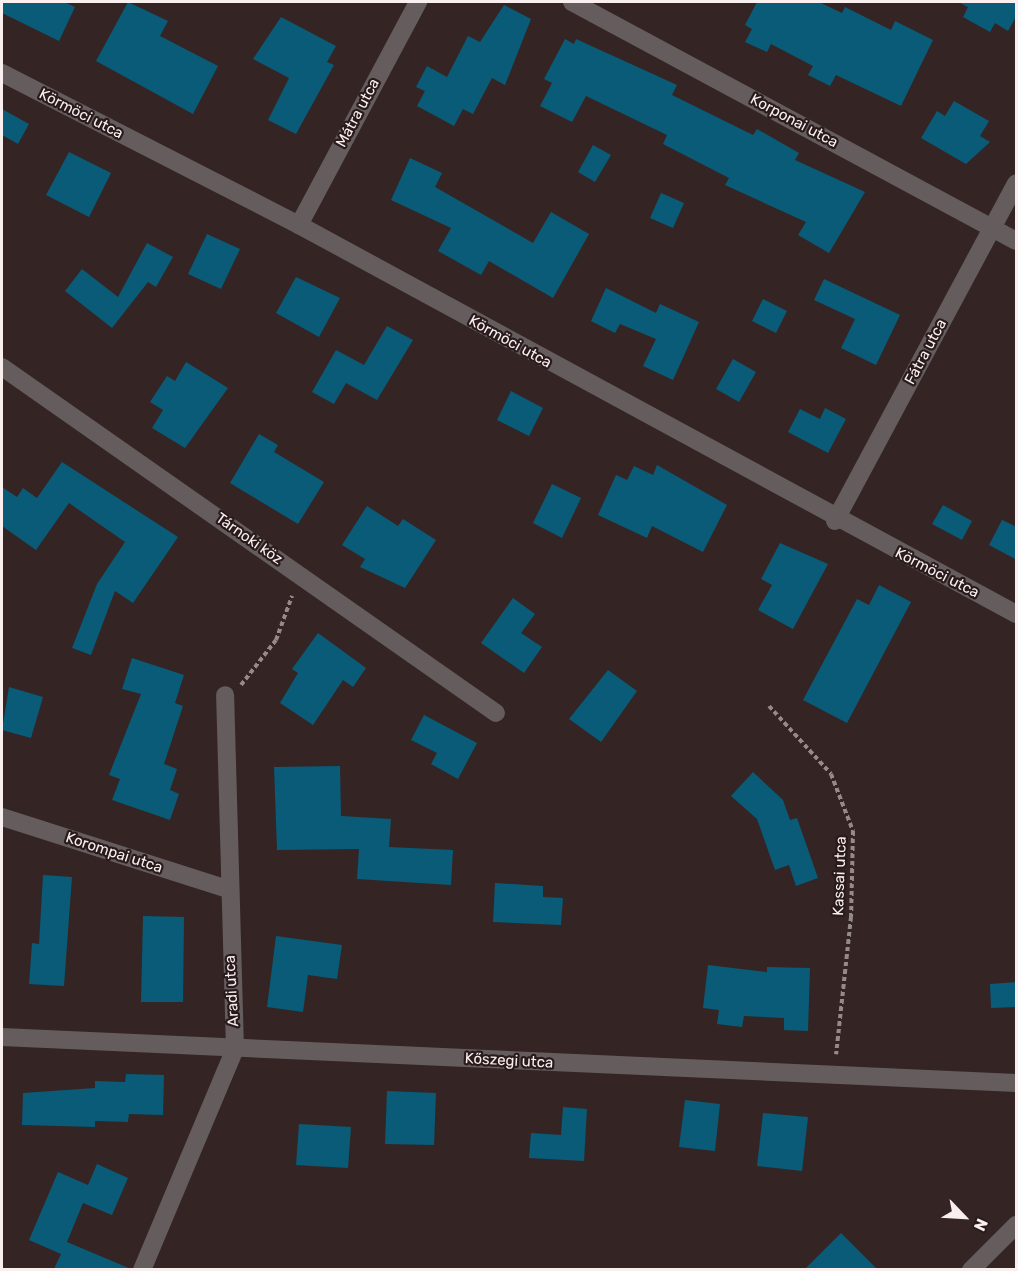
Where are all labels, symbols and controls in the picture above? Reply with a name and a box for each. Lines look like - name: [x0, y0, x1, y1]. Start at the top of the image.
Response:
- street label: Mátra utca: [332, 76, 384, 150]
- street label: Körmöci utca: [36, 85, 126, 143]
- street label: Korponai utca: [747, 90, 841, 152]
- street label: Körmöci utca: [465, 312, 555, 372]
- street label: Fátra utca: [901, 316, 951, 388]
- street label: Tárnoki köz: [212, 509, 286, 569]
- street label: Körmöci utca: [892, 544, 982, 602]
- street label: Korompai utca: [63, 829, 165, 877]
- street label: Kassai utca: [830, 836, 850, 916]
- street label: Aradi utca: [221, 955, 243, 1027]
- street label: Kőszegi utca: [464, 1050, 554, 1072]
- north arrow: [934, 1187, 994, 1247]
- text: N: [970, 1216, 992, 1234]

